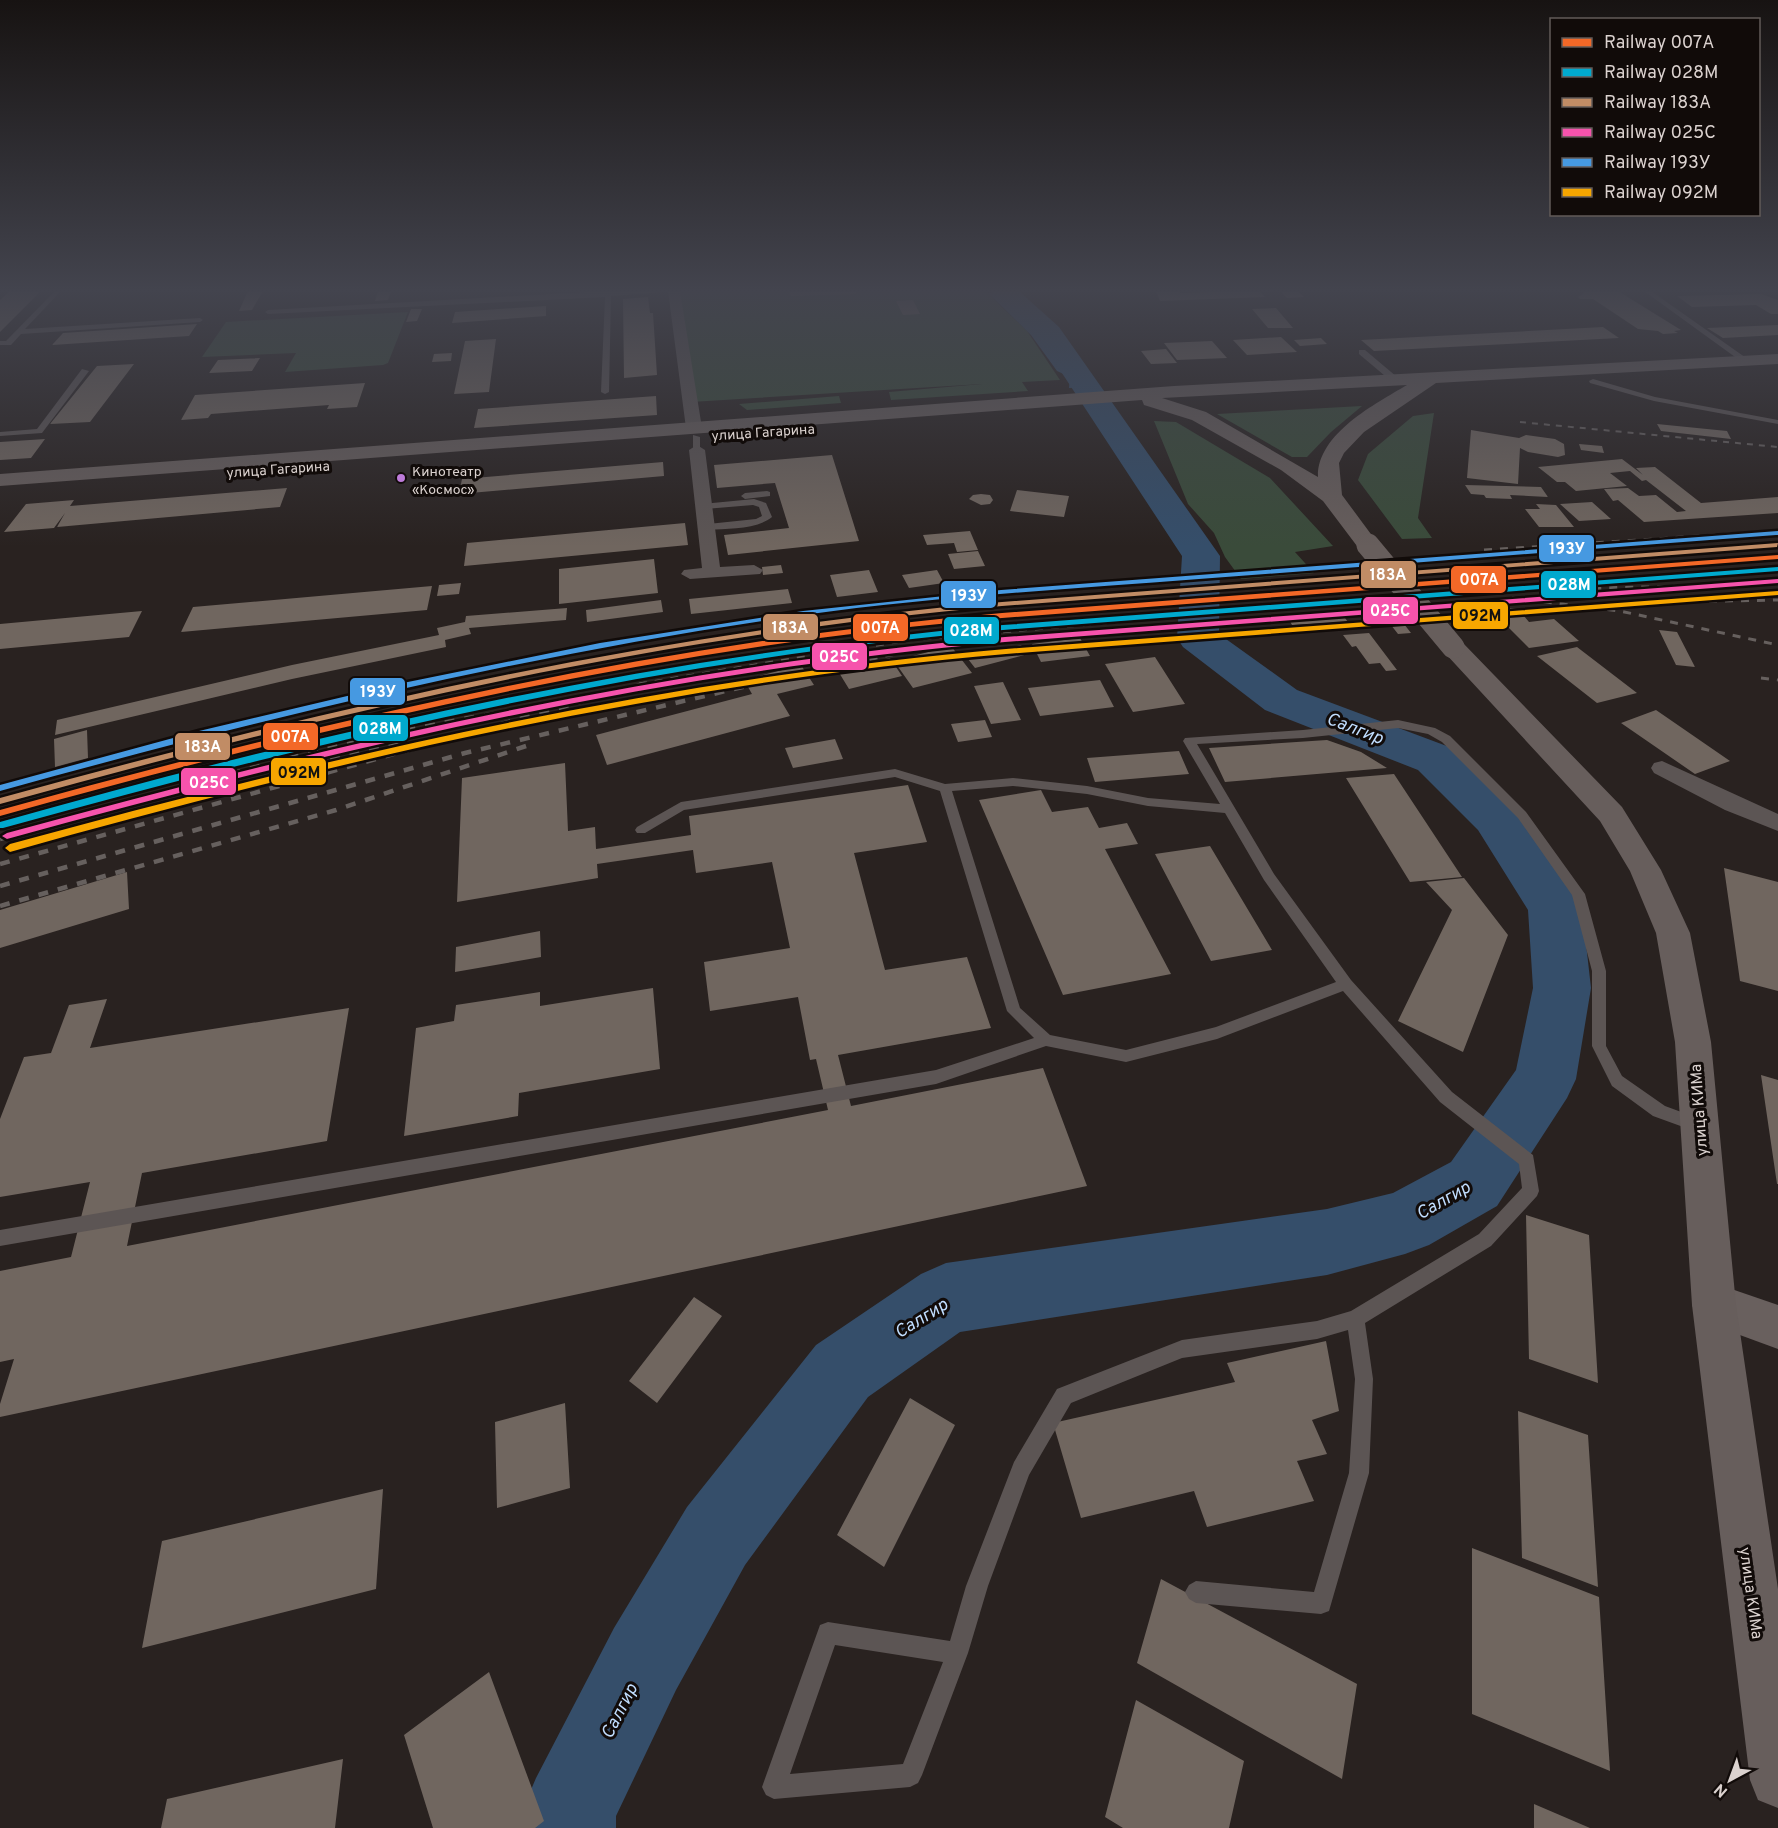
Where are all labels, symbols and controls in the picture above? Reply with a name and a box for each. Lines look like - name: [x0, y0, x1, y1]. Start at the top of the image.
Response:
- legend: [1550, 18, 1760, 216]
- text: Railway 007А: [1604, 32, 1714, 55]
- text: Railway 028М: [1604, 62, 1718, 85]
- text: Railway 183А: [1604, 92, 1711, 115]
- text: Railway 025С: [1604, 122, 1716, 145]
- text: Railway 193У: [1604, 152, 1711, 175]
- text: Railway 092М: [1604, 182, 1718, 205]
- street label: улица Гагарина: [711, 421, 815, 446]
- street label: улица Гагарина: [226, 458, 330, 483]
- place label: Кинотеатр «Космос»: [412, 464, 482, 499]
- marker: Кинотеатр «Космос»: [395, 472, 407, 484]
- line badge: 193У: [1538, 534, 1595, 563]
- text: 193У: [1549, 540, 1585, 560]
- line badge: 183А: [1360, 560, 1417, 589]
- line badge: 007А: [1450, 565, 1507, 594]
- text: 183А: [1369, 566, 1407, 586]
- line badge: 028М: [1540, 570, 1597, 599]
- text: 007А: [1459, 571, 1499, 591]
- text: 028М: [1547, 576, 1591, 596]
- line badge: 193У: [940, 580, 997, 609]
- text: 193У: [951, 587, 987, 607]
- line badge: 025С: [1362, 596, 1419, 625]
- line badge: 092М: [1452, 601, 1509, 630]
- text: 025С: [1370, 602, 1410, 622]
- text: 092М: [1458, 607, 1502, 627]
- line badge: 183А: [762, 613, 819, 641]
- line badge: 007А: [852, 613, 909, 642]
- line badge: 028М: [943, 616, 1000, 645]
- text: 183А: [771, 619, 809, 639]
- text: 007А: [860, 619, 900, 639]
- text: 028М: [949, 622, 993, 642]
- line badge: 025С: [811, 642, 868, 671]
- text: 025С: [819, 648, 859, 668]
- line badge: 193У: [349, 677, 406, 706]
- text: 193У: [360, 683, 396, 703]
- water label: Салгир: [1323, 708, 1386, 751]
- line badge: 028М: [352, 714, 409, 742]
- text: 028М: [358, 720, 402, 740]
- line badge: 007А: [262, 722, 319, 751]
- text: 007А: [270, 728, 310, 748]
- line badge: 183А: [174, 732, 231, 761]
- text: 183А: [184, 738, 222, 758]
- line badge: 092М: [270, 757, 327, 786]
- text: 092М: [277, 764, 321, 784]
- line badge: 025С: [180, 767, 237, 796]
- text: 025С: [189, 774, 229, 794]
- street label: улица КИМа: [1687, 1063, 1713, 1157]
- water label: Салгир: [1412, 1177, 1475, 1226]
- water label: Салгир: [891, 1294, 953, 1345]
- street label: улица КИМа: [1734, 1546, 1766, 1640]
- water label: Салгир: [597, 1680, 644, 1743]
- north arrow: [1700, 1750, 1760, 1810]
- text: N: [1711, 1778, 1732, 1801]

